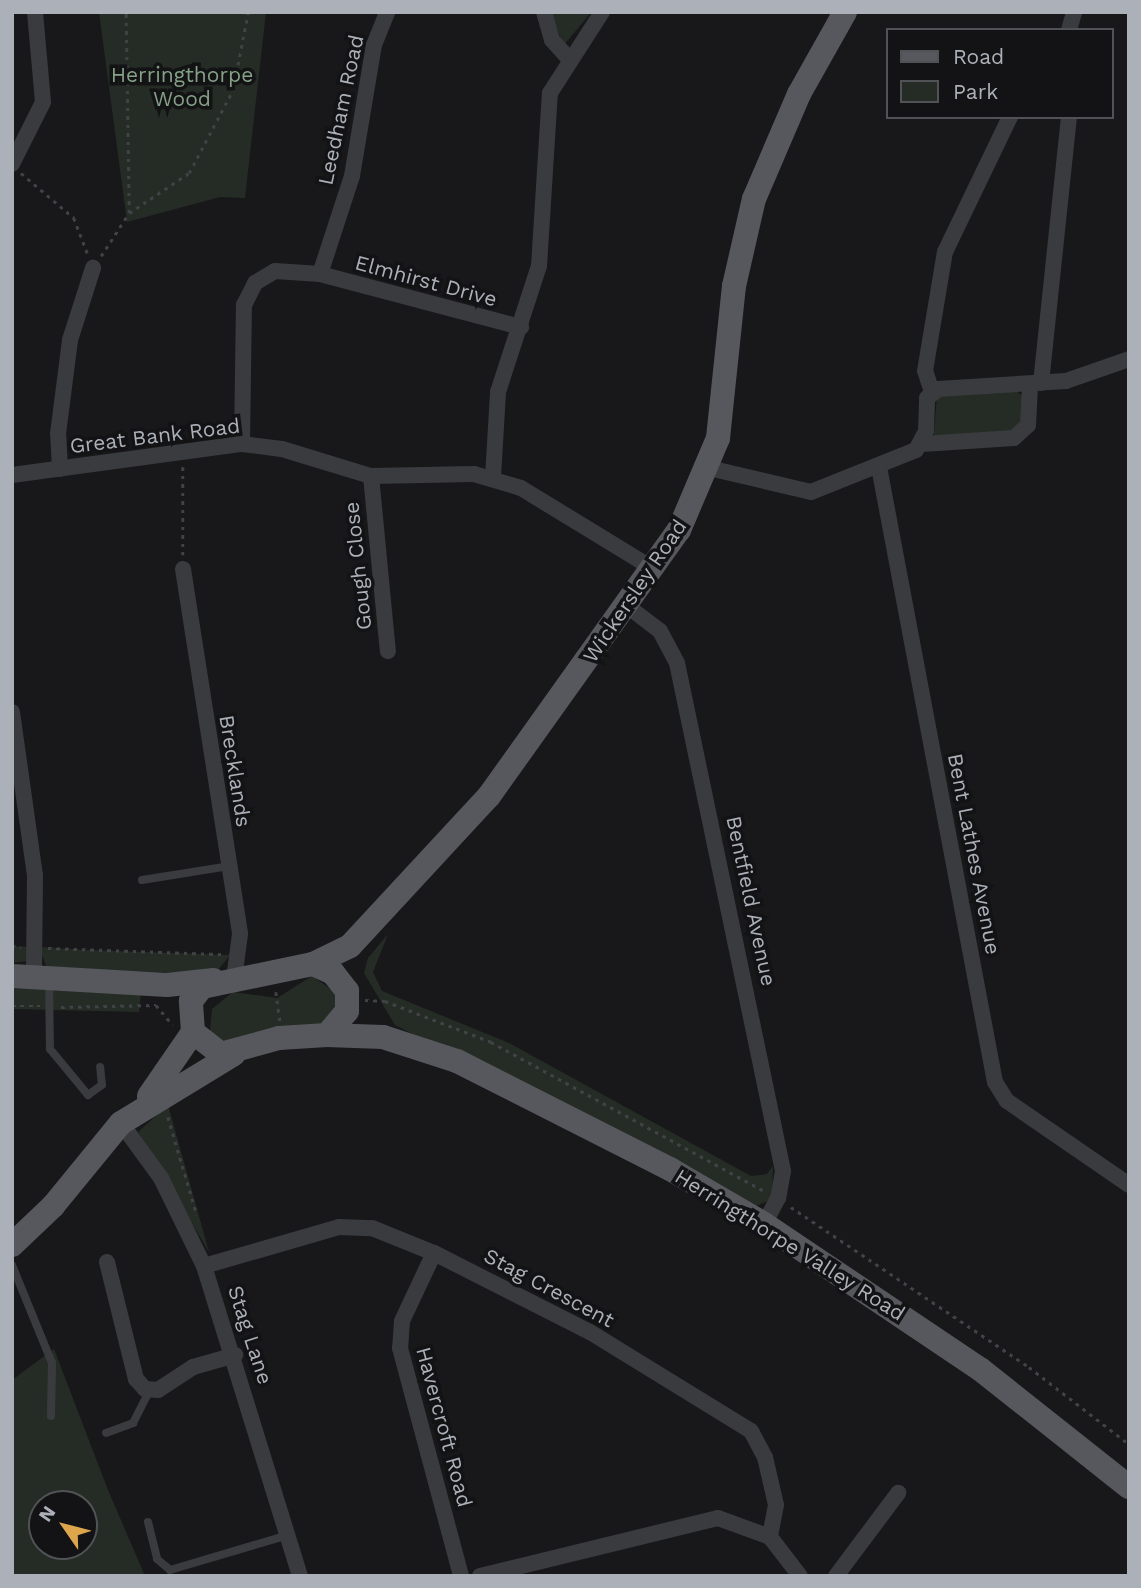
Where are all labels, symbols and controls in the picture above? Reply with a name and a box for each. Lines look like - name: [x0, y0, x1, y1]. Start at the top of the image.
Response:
- legend: [886, 28, 1113, 119]
- street label: Leedham Road: [313, 33, 369, 187]
- text: Road: [953, 44, 1004, 69]
- park label: Herringthorpe Wood: [111, 62, 253, 112]
- text: Park: [953, 79, 998, 104]
- street label: Elmhirst Drive: [352, 250, 500, 312]
- street label: Great Bank Road: [68, 413, 242, 459]
- street label: Gough Close: [339, 501, 377, 631]
- street label: Wickersley Road: [578, 514, 692, 668]
- street label: Brecklands: [214, 713, 256, 829]
- street label: Bent Lathes Avenue: [942, 751, 1006, 957]
- street label: Bentfield Avenue: [721, 813, 781, 989]
- street label: Herringthorpe Valley Road: [670, 1163, 910, 1327]
- street label: Stag Crescent: [480, 1243, 618, 1333]
- street label: Stag Lane: [222, 1283, 278, 1387]
- street label: Havercroft Road: [410, 1344, 478, 1510]
- north arrow: [28, 1490, 98, 1560]
- text: N: [34, 1501, 60, 1526]

